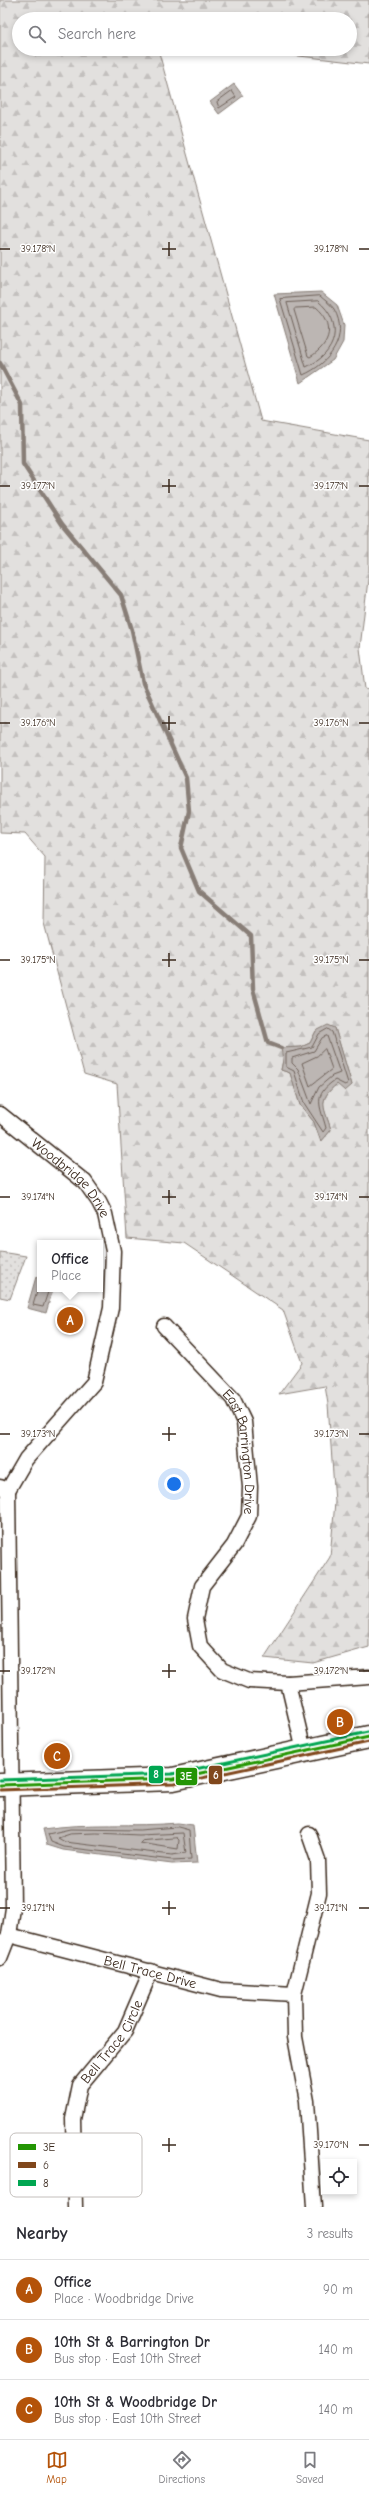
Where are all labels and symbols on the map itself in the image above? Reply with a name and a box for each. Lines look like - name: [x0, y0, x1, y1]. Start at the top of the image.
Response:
- text: 39.178°N: [21, 243, 55, 255]
- text: 39.178°N: [314, 243, 348, 255]
- text: 39.177°N: [21, 480, 55, 492]
- text: 39.177°N: [314, 480, 348, 492]
- text: 39.176°N: [21, 717, 56, 729]
- text: 39.176°N: [314, 717, 349, 729]
- text: 39.175°N: [20, 954, 56, 966]
- text: 39.175°N: [313, 954, 349, 966]
- street label: Woodbridge Drive: [28, 1134, 113, 1220]
- text: 39.174°N: [21, 1191, 55, 1203]
- text: 39.174°N: [314, 1191, 348, 1203]
- pin: A: [57, 1305, 83, 1335]
- street label: East Barrington Drive: [219, 1385, 258, 1515]
- text: 39.173°N: [21, 1428, 55, 1440]
- text: 39.173°N: [314, 1428, 348, 1440]
- your location: [164, 1474, 184, 1494]
- text: 39.172°N: [21, 1665, 55, 1677]
- text: 39.172°N: [314, 1665, 348, 1677]
- pin: B: [327, 1707, 353, 1737]
- pin: C: [44, 1741, 70, 1771]
- line badge: 8: [148, 1765, 164, 1784]
- line badge: 6: [208, 1765, 223, 1785]
- line badge: 3E: [175, 1767, 198, 1786]
- text: 8: [153, 1768, 159, 1781]
- text: 6: [213, 1769, 219, 1782]
- text: 3E: [180, 1770, 192, 1783]
- text: 39.171°N: [21, 1902, 55, 1914]
- text: 39.171°N: [314, 1902, 348, 1914]
- street label: Bell Trace Drive: [102, 1952, 198, 1992]
- street label: Bell Trace Circle: [77, 1997, 146, 2087]
- legend: [10, 2133, 142, 2197]
- text: 39.170°N: [313, 2139, 349, 2151]
- text: 3E: [43, 2141, 56, 2154]
- text: 6: [43, 2159, 49, 2172]
- text: 8: [43, 2177, 49, 2190]

